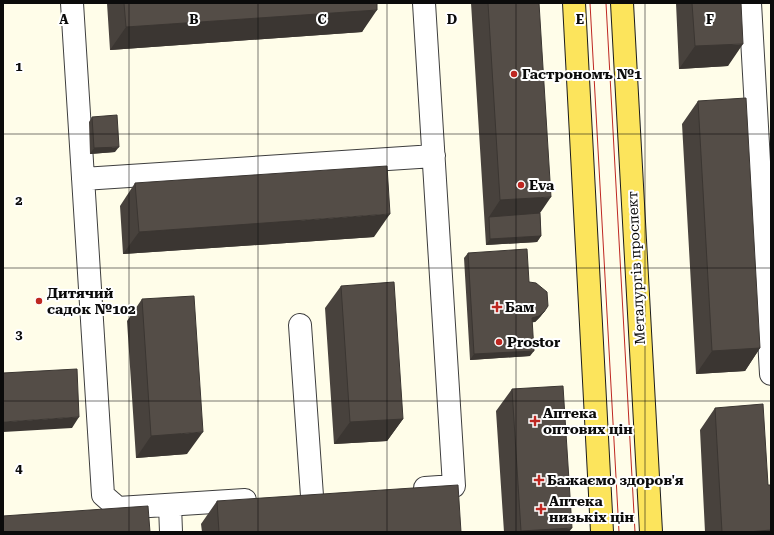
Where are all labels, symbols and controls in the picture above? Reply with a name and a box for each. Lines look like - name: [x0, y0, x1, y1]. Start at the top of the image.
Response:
- text: A: [59, 12, 69, 27]
- text: B: [189, 12, 199, 27]
- text: C: [317, 12, 327, 27]
- text: D: [447, 12, 457, 27]
- text: E: [576, 12, 584, 27]
- text: F: [706, 12, 714, 27]
- text: 1: [15, 59, 23, 74]
- place label: Гастрономъ №1: [522, 66, 642, 82]
- marker: Гастрономъ №1: [509, 69, 519, 79]
- place label: Eva: [529, 177, 555, 193]
- marker: Eva: [516, 180, 526, 190]
- street label: Металургів проспект: [624, 191, 648, 345]
- text: 2: [15, 193, 23, 208]
- place label: Дитячий садок №102: [47, 285, 136, 317]
- marker: Дитячий садок №102: [34, 296, 44, 306]
- place label: Бам: [505, 299, 535, 315]
- marker: Бам: [492, 302, 502, 312]
- text: 3: [15, 327, 23, 342]
- place label: Prostor: [507, 334, 561, 350]
- marker: Prostor: [494, 337, 504, 347]
- place label: Аптека оптових цін: [543, 405, 633, 437]
- marker: Аптека оптових цін: [530, 416, 540, 426]
- text: 4: [15, 461, 23, 476]
- place label: Бажаємо здоров'я: [547, 472, 684, 488]
- marker: Бажаємо здоров'я: [534, 475, 544, 485]
- place label: Аптека низькіх цін: [549, 493, 634, 525]
- marker: Аптека низькіх цін: [536, 504, 546, 514]

